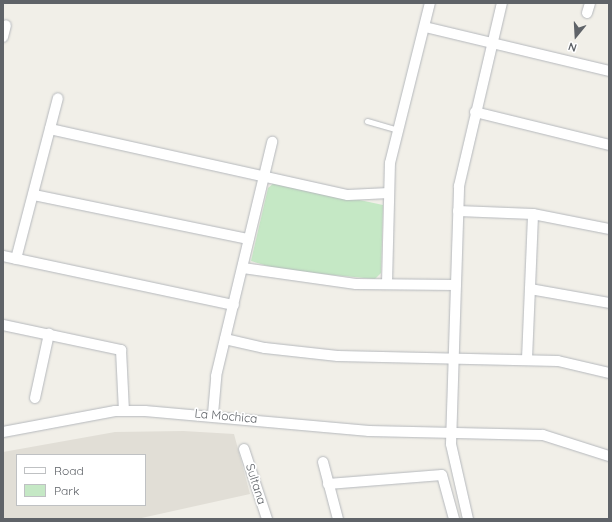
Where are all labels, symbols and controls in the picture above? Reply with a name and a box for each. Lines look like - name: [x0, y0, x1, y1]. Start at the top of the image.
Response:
- north arrow: [556, 16, 596, 56]
- text: N: [566, 40, 578, 55]
- street label: La Mochica: [194, 406, 258, 426]
- legend: [16, 454, 146, 506]
- street label: Sultana: [243, 462, 269, 506]
- text: Road: [54, 463, 84, 478]
- text: Park: [54, 483, 79, 498]

